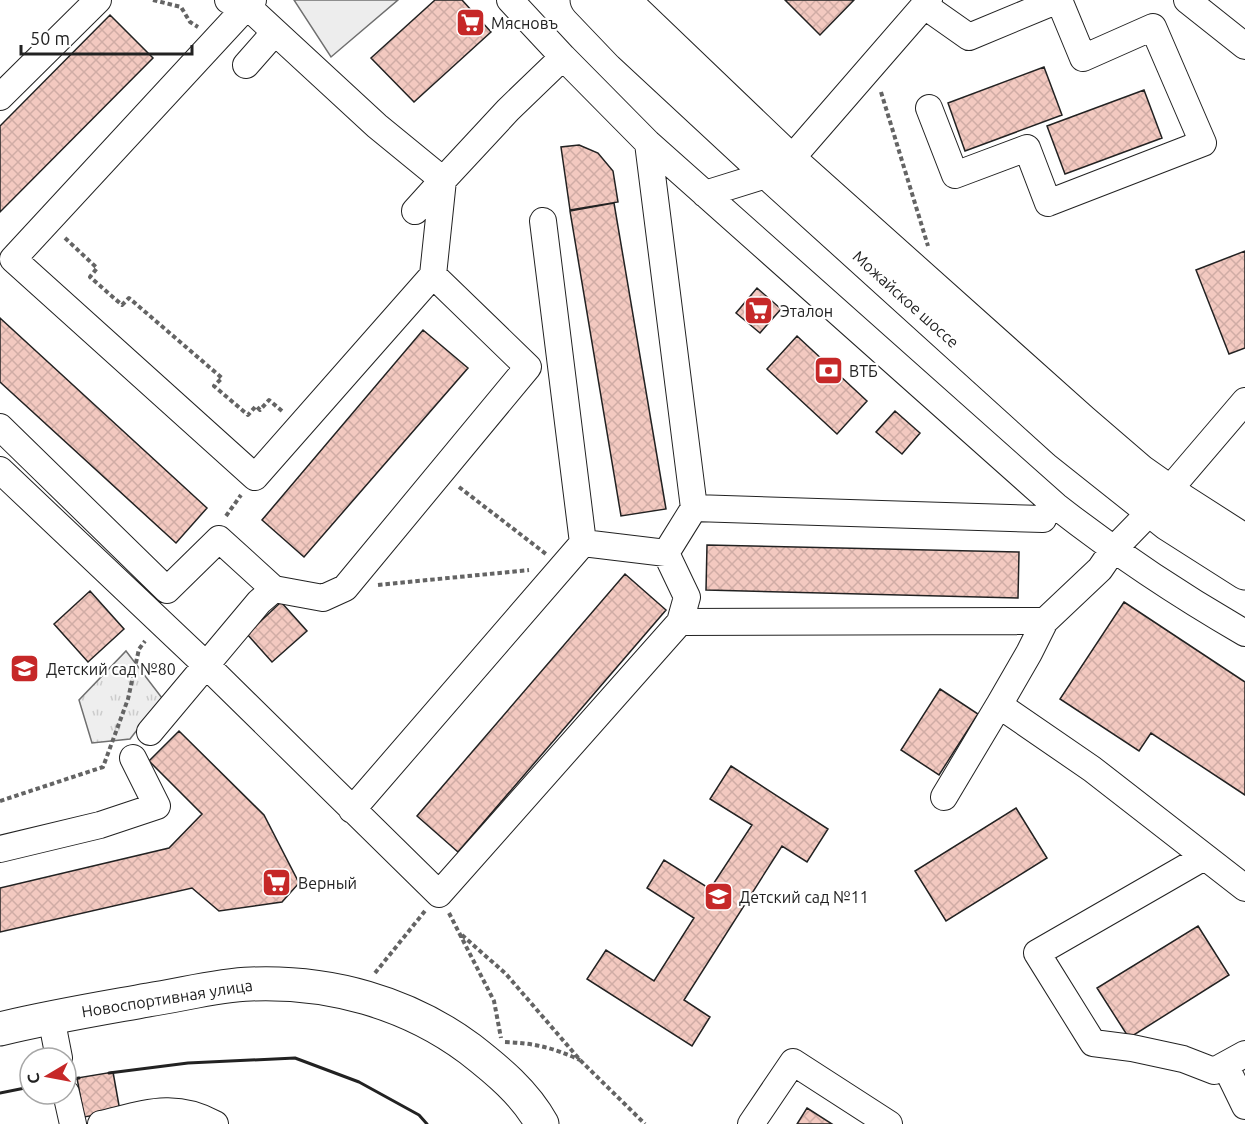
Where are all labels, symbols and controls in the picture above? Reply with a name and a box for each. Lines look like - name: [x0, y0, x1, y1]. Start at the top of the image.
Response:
- supermarket icon: Мясновъ: [454, 7, 486, 39]
- place label: Мясновъ: [491, 14, 558, 32]
- scale bar: [21, 18, 192, 56]
- text: 50 m: [30, 28, 70, 48]
- street label: Можайское шоссе: [849, 247, 963, 351]
- supermarket icon: Эталон: [743, 295, 775, 327]
- place label: Эталон: [780, 302, 833, 320]
- bank icon: ВТБ: [812, 355, 844, 387]
- place label: ВТБ: [849, 362, 878, 380]
- school or university icon: Детский сад №80: [9, 653, 41, 685]
- place label: Детский сад №80: [46, 660, 176, 678]
- supermarket icon: Верный: [261, 867, 293, 899]
- place label: Верный: [298, 874, 357, 892]
- school or university icon: Детский сад №11: [702, 881, 734, 913]
- place label: Детский сад №11: [739, 888, 869, 906]
- street label: Новоспортивная улица: [80, 976, 254, 1020]
- north arrow: [18, 1046, 78, 1106]
- text: С: [23, 1072, 43, 1085]

